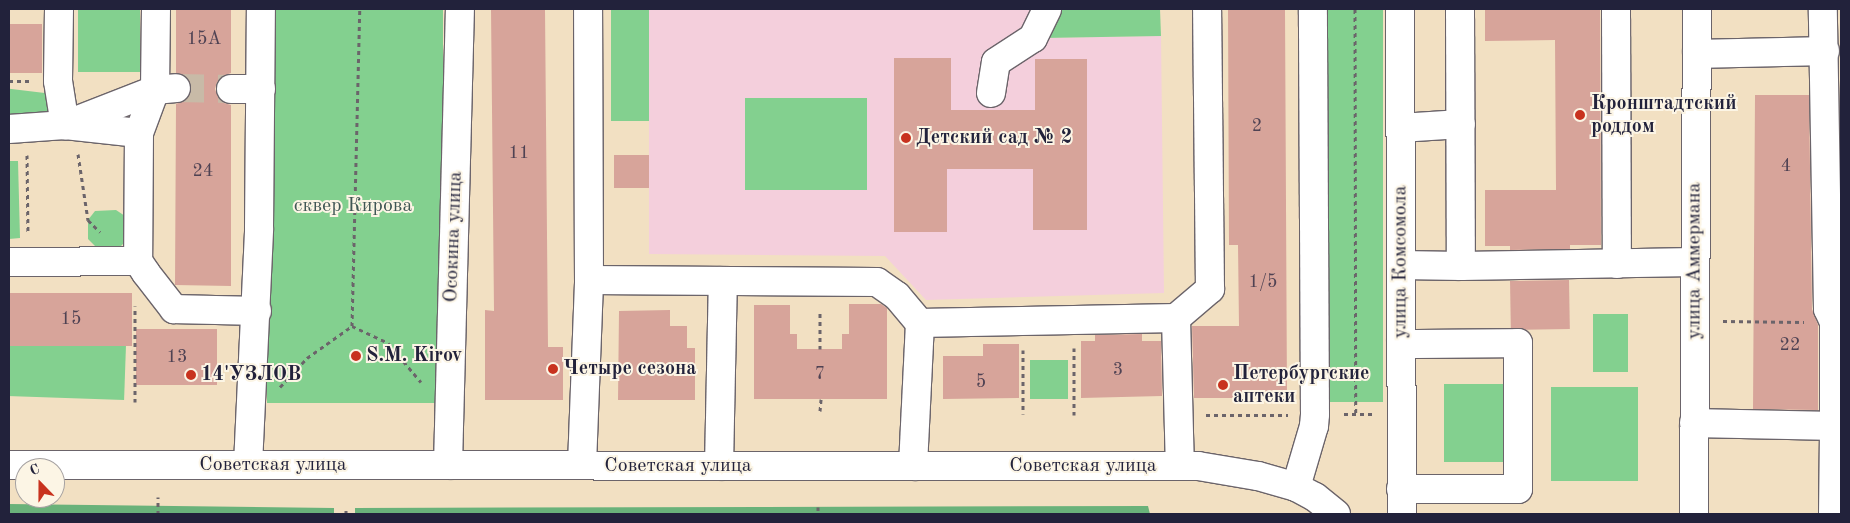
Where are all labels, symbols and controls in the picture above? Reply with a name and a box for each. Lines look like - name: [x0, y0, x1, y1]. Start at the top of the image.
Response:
- house number: 15А: [187, 28, 221, 50]
- place label: Кронштадтский роддом: [1591, 92, 1737, 139]
- marker: Кронштадтский роддом: [1573, 108, 1587, 122]
- house number: 2: [1252, 115, 1262, 137]
- place label: Детский сад № 2: [916, 126, 1072, 150]
- marker: Детский сад № 2: [900, 132, 912, 144]
- house number: 11: [509, 142, 529, 164]
- house number: 4: [1781, 155, 1791, 177]
- house number: 24: [193, 160, 213, 182]
- street label: Осокина улица: [440, 171, 468, 303]
- street label: улица Аммермана: [1683, 183, 1707, 339]
- street label: улица Комсомола: [1389, 186, 1413, 338]
- park label: сквер Кирова: [294, 194, 412, 218]
- house number: 1/5: [1249, 271, 1277, 293]
- house number: 15: [61, 308, 81, 330]
- house number: 22: [1780, 334, 1800, 356]
- place label: S.M. Kirov: [366, 344, 462, 368]
- house number: 13: [167, 346, 187, 368]
- marker: S.M. Kirov: [350, 350, 362, 362]
- place label: Четыре сезона: [563, 357, 696, 381]
- house number: 3: [1113, 359, 1123, 381]
- place label: Петербургские аптеки: [1233, 362, 1370, 409]
- place label: 14'УЗЛОВ: [201, 363, 301, 387]
- marker: Четыре сезона: [547, 363, 559, 375]
- house number: 7: [815, 363, 825, 385]
- marker: 14'УЗЛОВ: [185, 369, 197, 381]
- house number: 5: [976, 371, 986, 393]
- marker: Петербургские аптеки: [1217, 379, 1229, 391]
- street label: Советская улица: [199, 453, 347, 477]
- street label: Советская улица: [604, 454, 752, 478]
- street label: Советская улица: [1009, 454, 1157, 478]
- north arrow: [15, 458, 65, 508]
- text: С: [28, 462, 42, 478]

